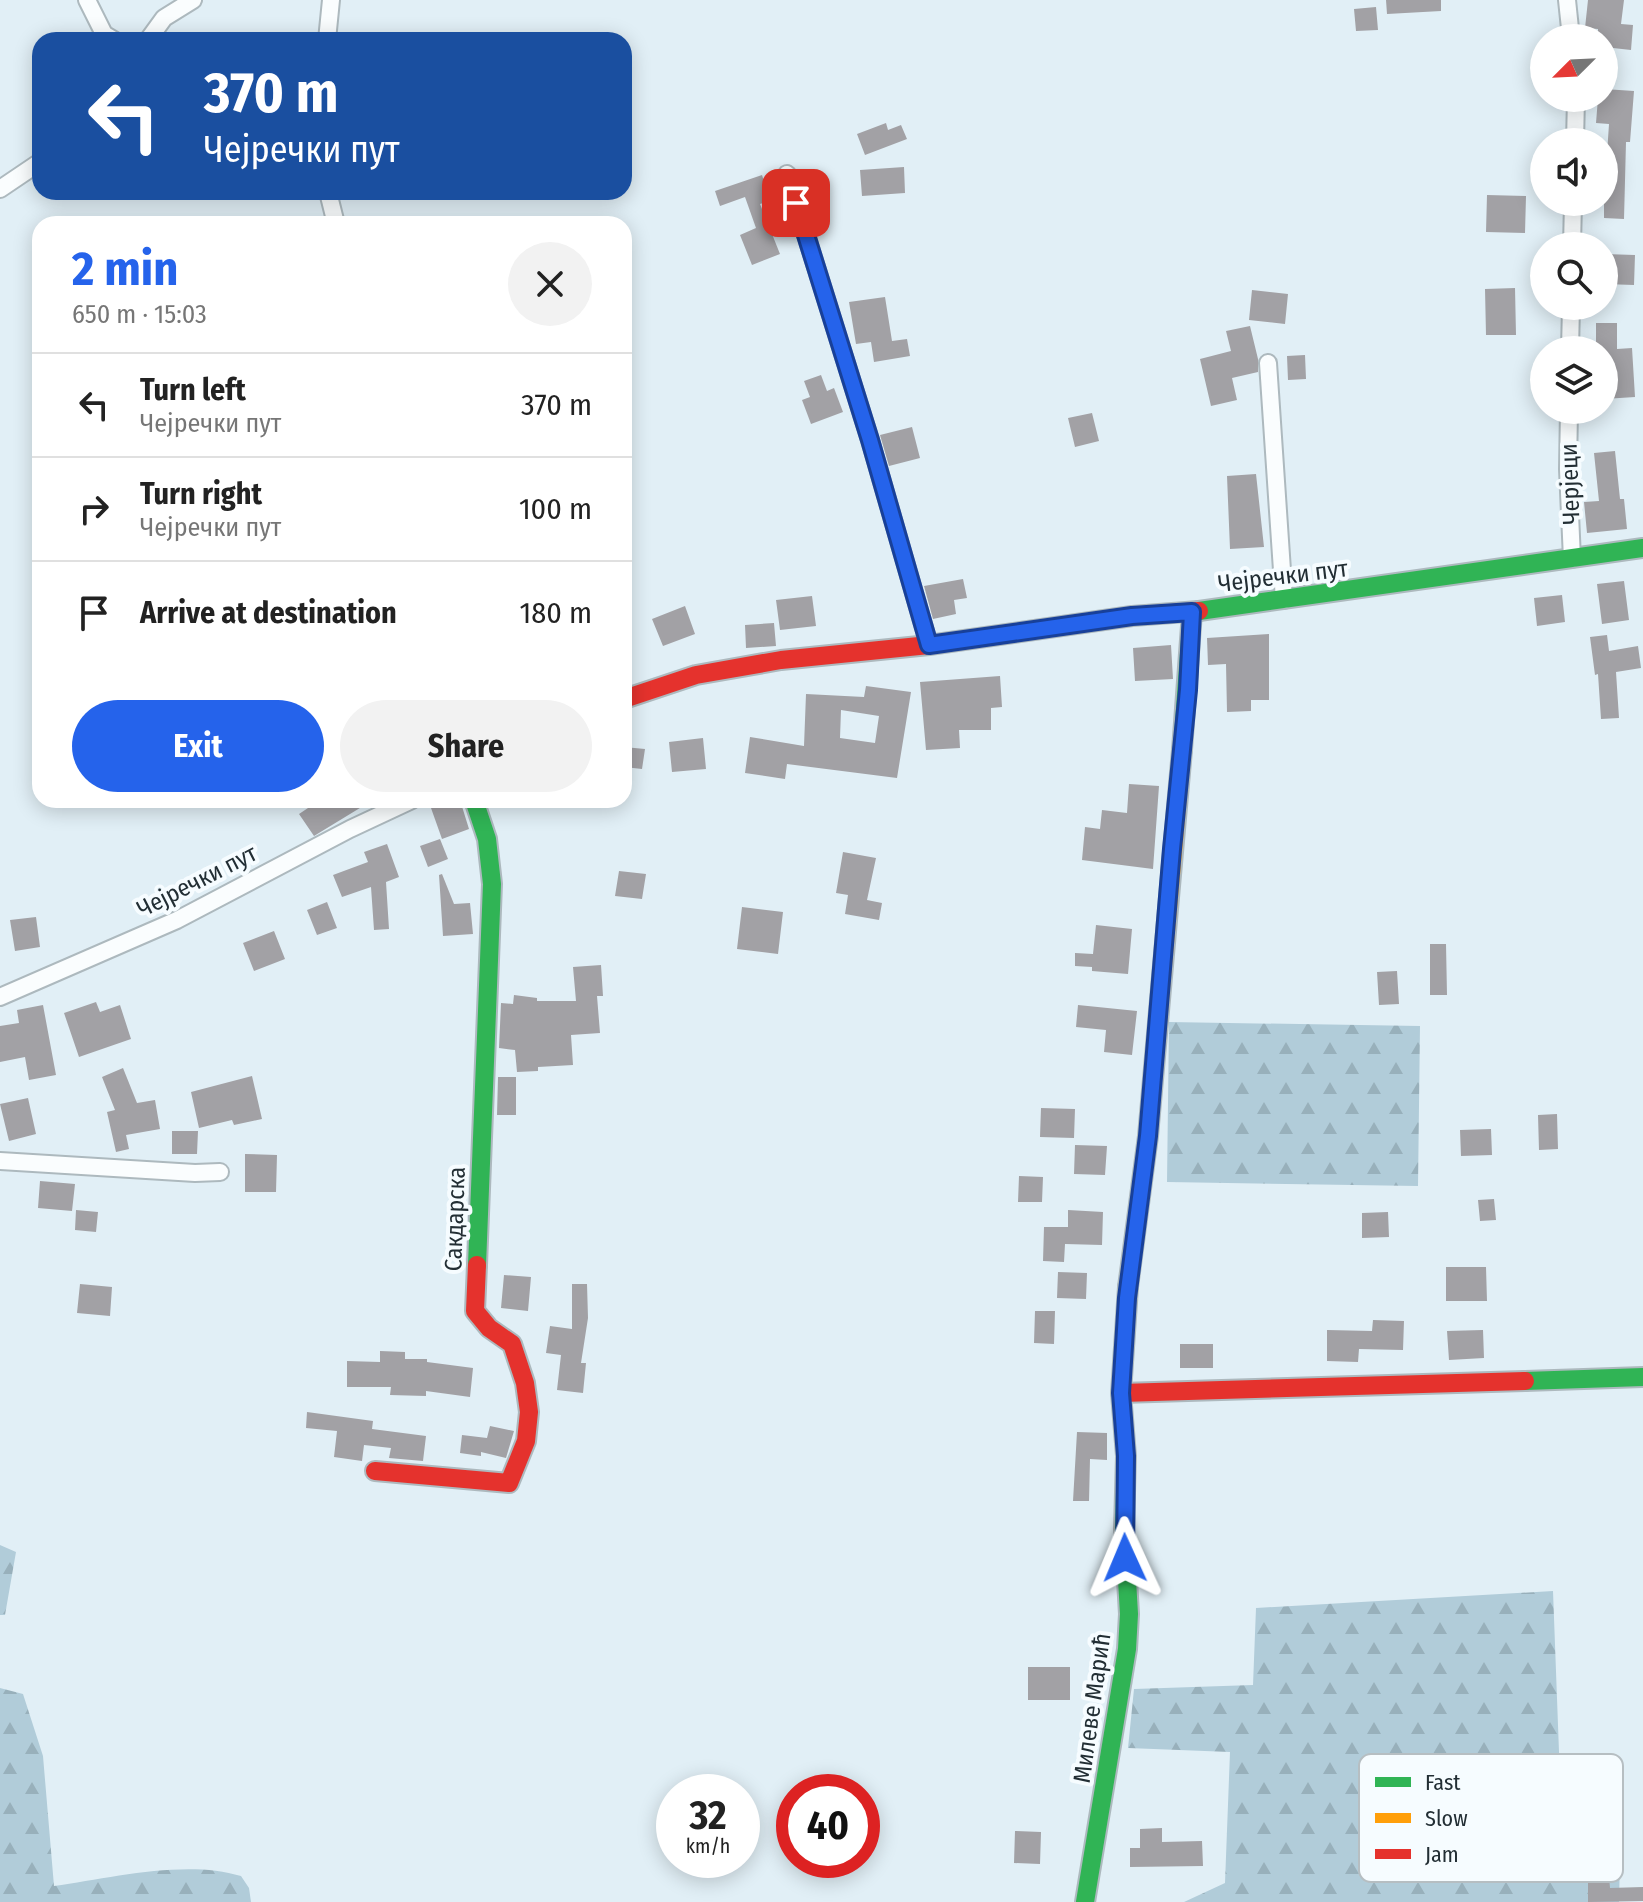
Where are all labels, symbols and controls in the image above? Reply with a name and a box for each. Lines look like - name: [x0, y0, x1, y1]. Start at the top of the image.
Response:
- north arrow: [1530, 24, 1618, 112]
- map controls: [1530, 24, 1618, 424]
- text: 370 m: [204, 60, 339, 127]
- icon: left: [72, 64, 176, 168]
- text: Чејречки пут: [204, 128, 400, 172]
- button: sound: [1530, 128, 1618, 216]
- pin: [762, 169, 830, 237]
- icon: arrive: [774, 181, 818, 225]
- button: search: [1530, 232, 1618, 320]
- text: 2 min: [72, 240, 178, 298]
- button: close: [508, 242, 592, 326]
- text: 650 m · 15:03: [72, 299, 207, 330]
- button: layers: [1530, 336, 1618, 424]
- text: Turn left: [140, 372, 246, 408]
- icon: left: [72, 383, 116, 427]
- text: 370 m: [521, 387, 592, 423]
- text: Чејречки пут: [140, 408, 281, 439]
- street label: Черјеци: [1555, 443, 1585, 525]
- text: Turn right: [140, 476, 262, 512]
- icon: right: [72, 487, 116, 531]
- text: 100 m: [519, 491, 592, 527]
- text: Чејречки пут: [140, 512, 281, 543]
- street label: Чејречки пут: [1217, 554, 1350, 598]
- icon: arrive: [72, 591, 116, 635]
- text: Arrive at destination: [140, 595, 397, 631]
- text: 180 m: [520, 595, 592, 631]
- button: Exit: [72, 700, 324, 792]
- button: Share: [340, 700, 592, 792]
- street label: Чејречки пут: [133, 839, 262, 923]
- street label: Сакдарска: [439, 1166, 471, 1272]
- position arrow: [1083, 1516, 1167, 1600]
- street label: Милеве Мaрић: [1068, 1631, 1116, 1785]
- legend: [1359, 1754, 1623, 1882]
- text: Fast: [1425, 1769, 1461, 1796]
- speed limit sign: 40: [776, 1774, 880, 1878]
- text: 32: [689, 1792, 727, 1840]
- text: Slow: [1425, 1805, 1468, 1832]
- text: km/h: [686, 1834, 730, 1858]
- text: Jam: [1425, 1841, 1459, 1868]

